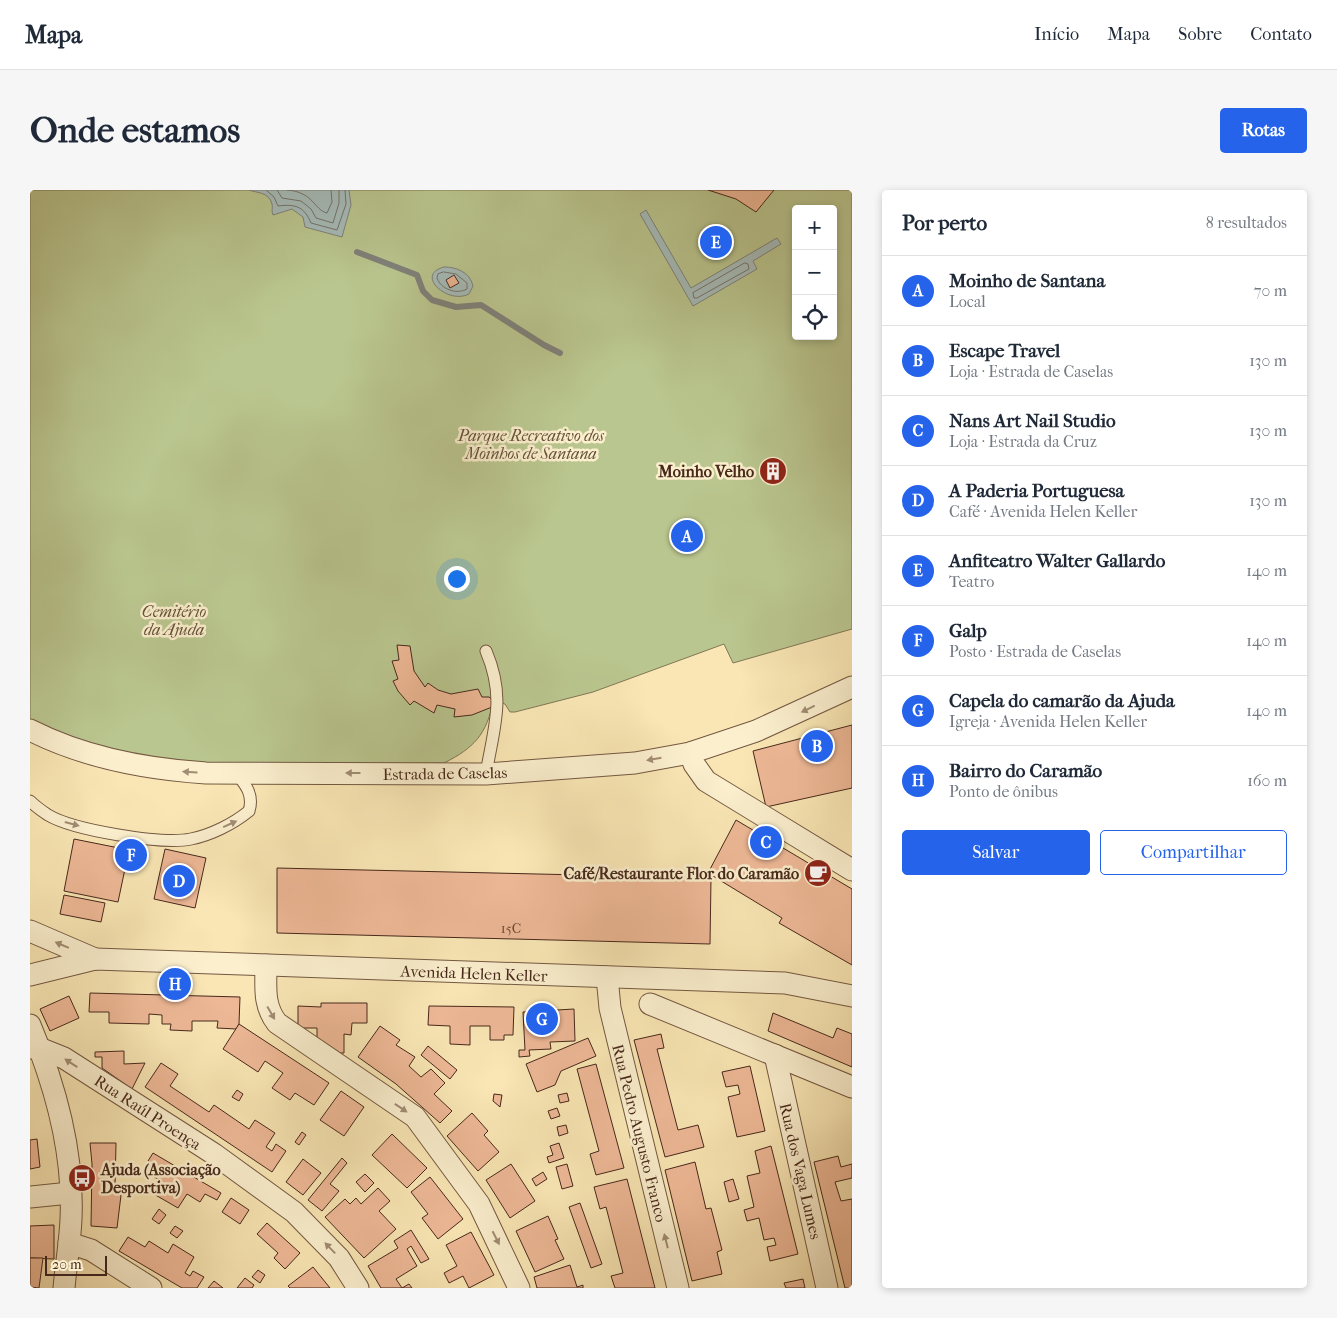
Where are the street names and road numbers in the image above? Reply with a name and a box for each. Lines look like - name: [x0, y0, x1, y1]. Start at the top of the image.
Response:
- street label: Estrada de Caselas: [382, 763, 508, 784]
- street label: Avenida Helen Keller: [399, 961, 548, 986]
- street label: Rua Pedro Augusto Franco: [608, 1042, 671, 1224]
- street label: Rua Raúl Proença: [91, 1071, 205, 1154]
- street label: Rua dos Vaga Lumes: [776, 1101, 825, 1241]

